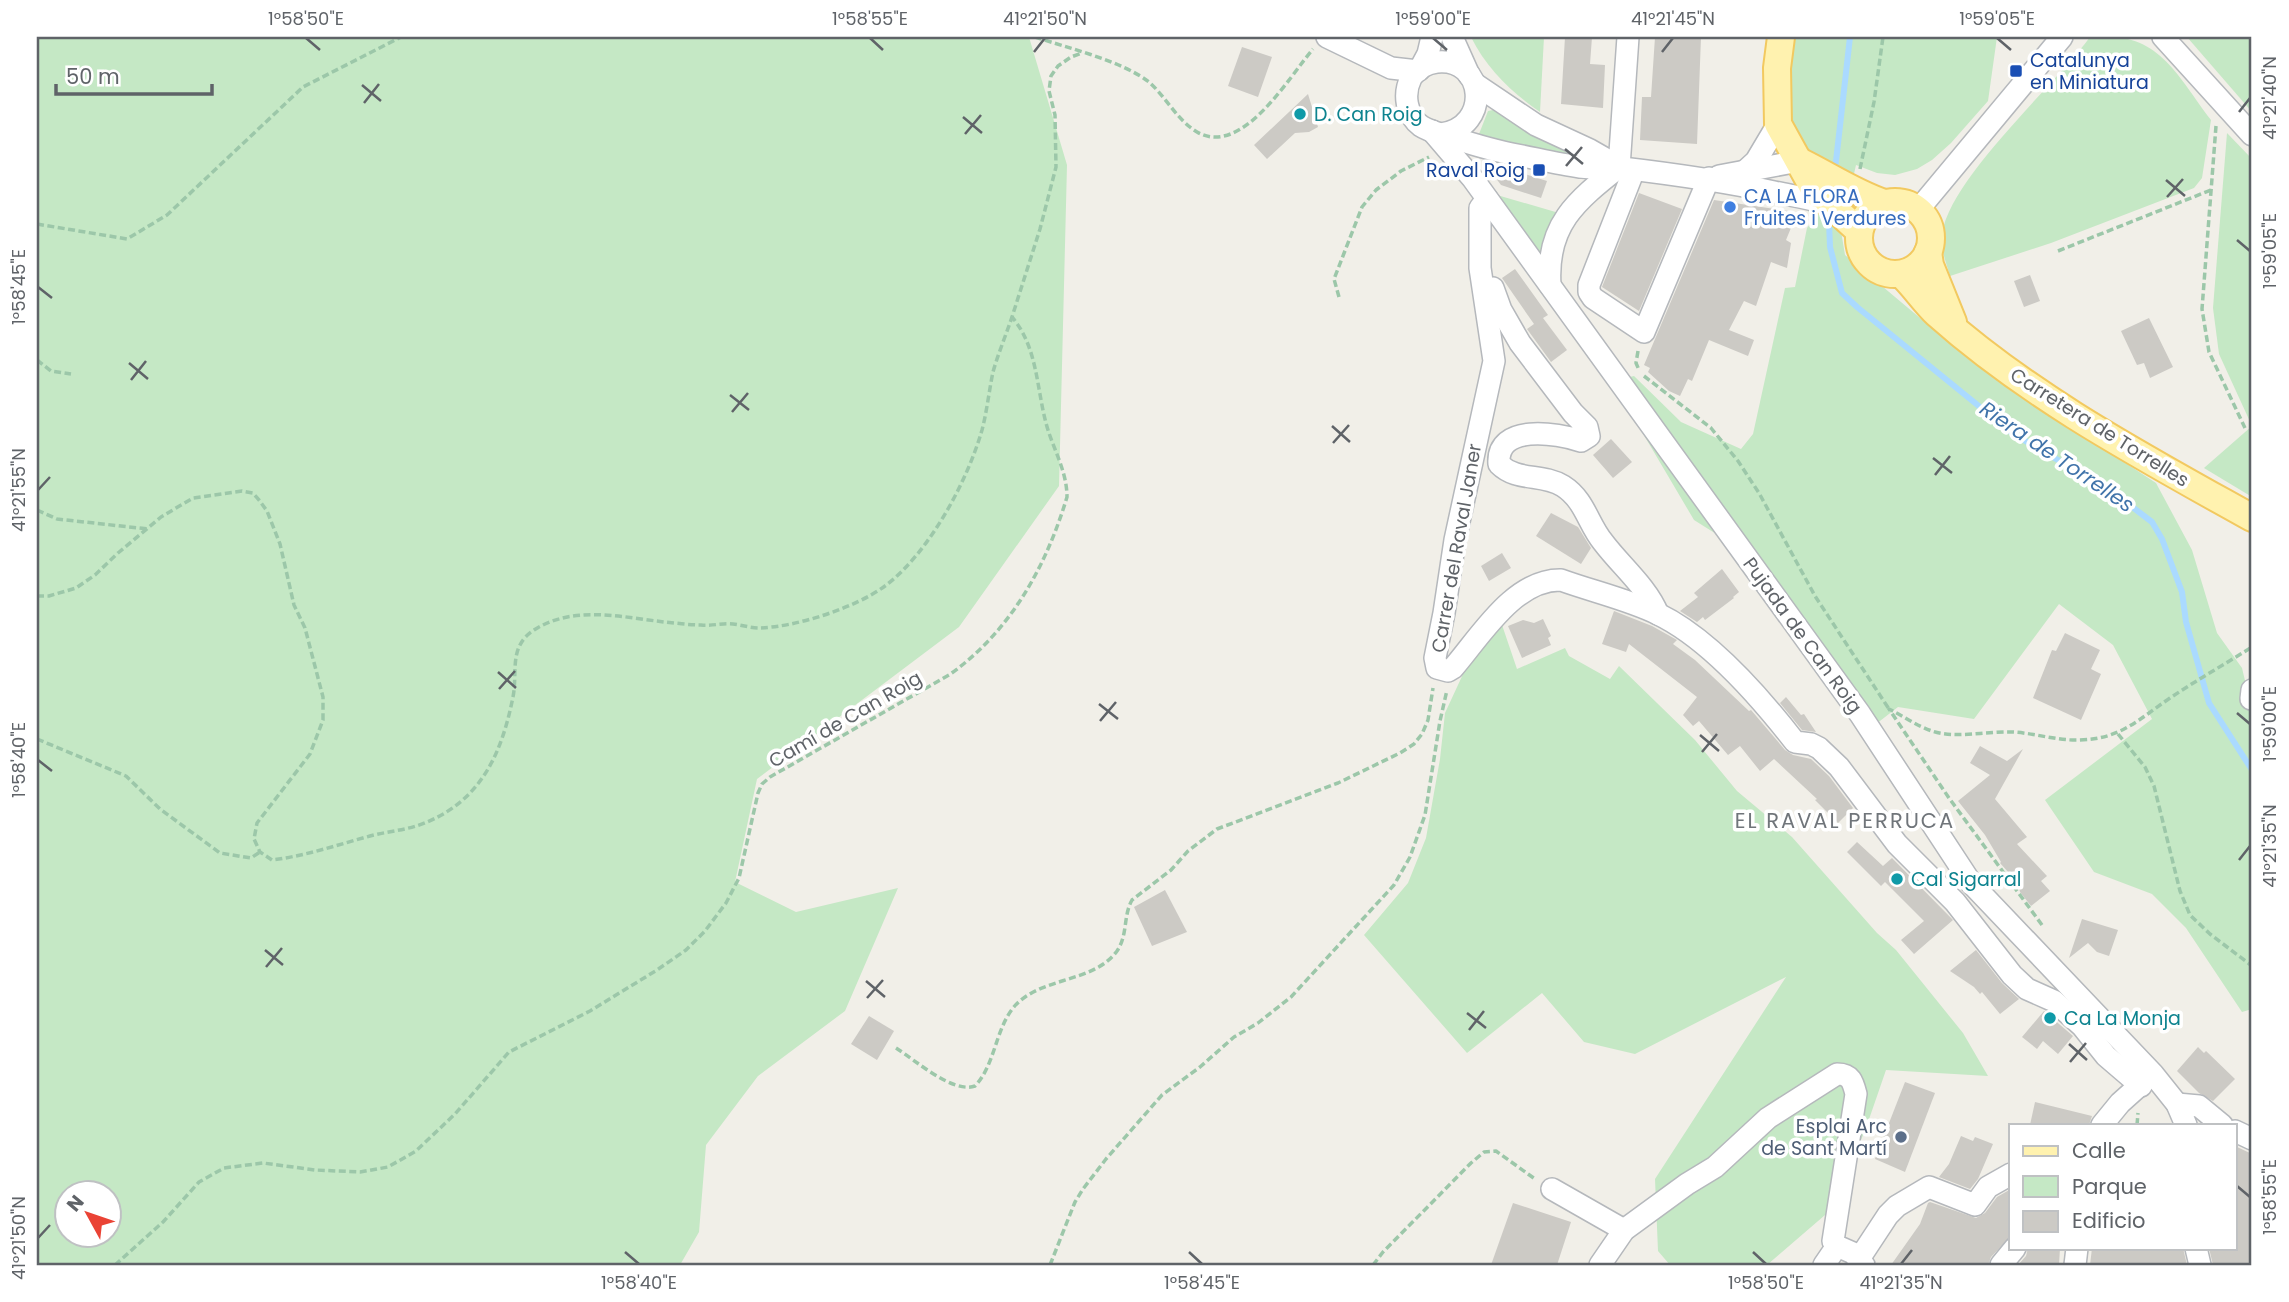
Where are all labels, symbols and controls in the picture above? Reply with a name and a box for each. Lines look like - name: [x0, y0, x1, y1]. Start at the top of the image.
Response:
- text: 1°58'50"E: [268, 6, 344, 31]
- text: 1°58'55"E: [832, 6, 908, 31]
- text: 41°21'50"N: [1003, 6, 1087, 31]
- text: 1°59'00"E: [1395, 6, 1471, 31]
- text: 41°21'45"N: [1631, 6, 1715, 31]
- text: 1°59'05"E: [1959, 6, 2035, 31]
- place label: Catalunya en Miniatura: [2030, 47, 2149, 96]
- scale bar: [56, 52, 212, 96]
- text: 41°21'40"N: [2257, 56, 2282, 140]
- text: 50 m: [66, 62, 120, 91]
- marker: Catalunya en Miniatura: [2008, 63, 2024, 79]
- place label: D. Can Roig: [1314, 101, 1422, 128]
- marker: D. Can Roig: [1292, 106, 1308, 122]
- place label: Raval Roig: [1426, 157, 1525, 184]
- marker: Raval Roig: [1531, 162, 1547, 178]
- place label: CA LA FLORA Fruites i Verdures: [1744, 183, 1906, 232]
- marker: CA LA FLORA Fruites i Verdures: [1722, 199, 1738, 215]
- text: 1°59'05"E: [2257, 213, 2282, 289]
- text: 1°58'45"E: [6, 249, 31, 325]
- street label: Carretera de Torrelles: [2005, 361, 2194, 494]
- water label: Riera de Torrelles: [1974, 394, 2140, 519]
- street label: Carrer del Raval Janer: [1425, 442, 1488, 655]
- text: 41°21'55"N: [6, 448, 31, 532]
- street label: Pujada de Can Roig: [1737, 552, 1869, 719]
- street label: Camí de Can Roig: [764, 665, 927, 774]
- text: 1°59'00"E: [2257, 686, 2282, 762]
- text: 1°58'40"E: [6, 722, 31, 798]
- text: 41°21'35"N: [2257, 804, 2282, 888]
- district label: EL RAVAL PERRUCA: [1735, 806, 1955, 835]
- place label: Cal Sigarral: [1911, 866, 2021, 893]
- marker: Cal Sigarral: [1889, 871, 1905, 887]
- place label: Ca La Monja: [2064, 1005, 2181, 1032]
- marker: Ca La Monja: [2042, 1010, 2058, 1026]
- place label: Esplai Arc de Sant Martí: [1761, 1113, 1887, 1162]
- legend: [2009, 1124, 2236, 1250]
- marker: Esplai Arc de Sant Martí: [1893, 1129, 1909, 1145]
- text: Calle: [2072, 1136, 2126, 1165]
- text: 1°58'55"E: [2257, 1159, 2282, 1235]
- text: Parque: [2072, 1172, 2147, 1201]
- north arrow: [52, 1180, 122, 1250]
- text: N: [60, 1189, 90, 1218]
- text: 41°21'50"N: [6, 1196, 31, 1280]
- text: Edificio: [2072, 1206, 2146, 1235]
- text: 1°58'40"E: [601, 1270, 677, 1295]
- text: 1°58'45"E: [1164, 1270, 1240, 1295]
- text: 1°58'50"E: [1728, 1270, 1804, 1295]
- text: 41°21'35"N: [1859, 1270, 1943, 1295]

